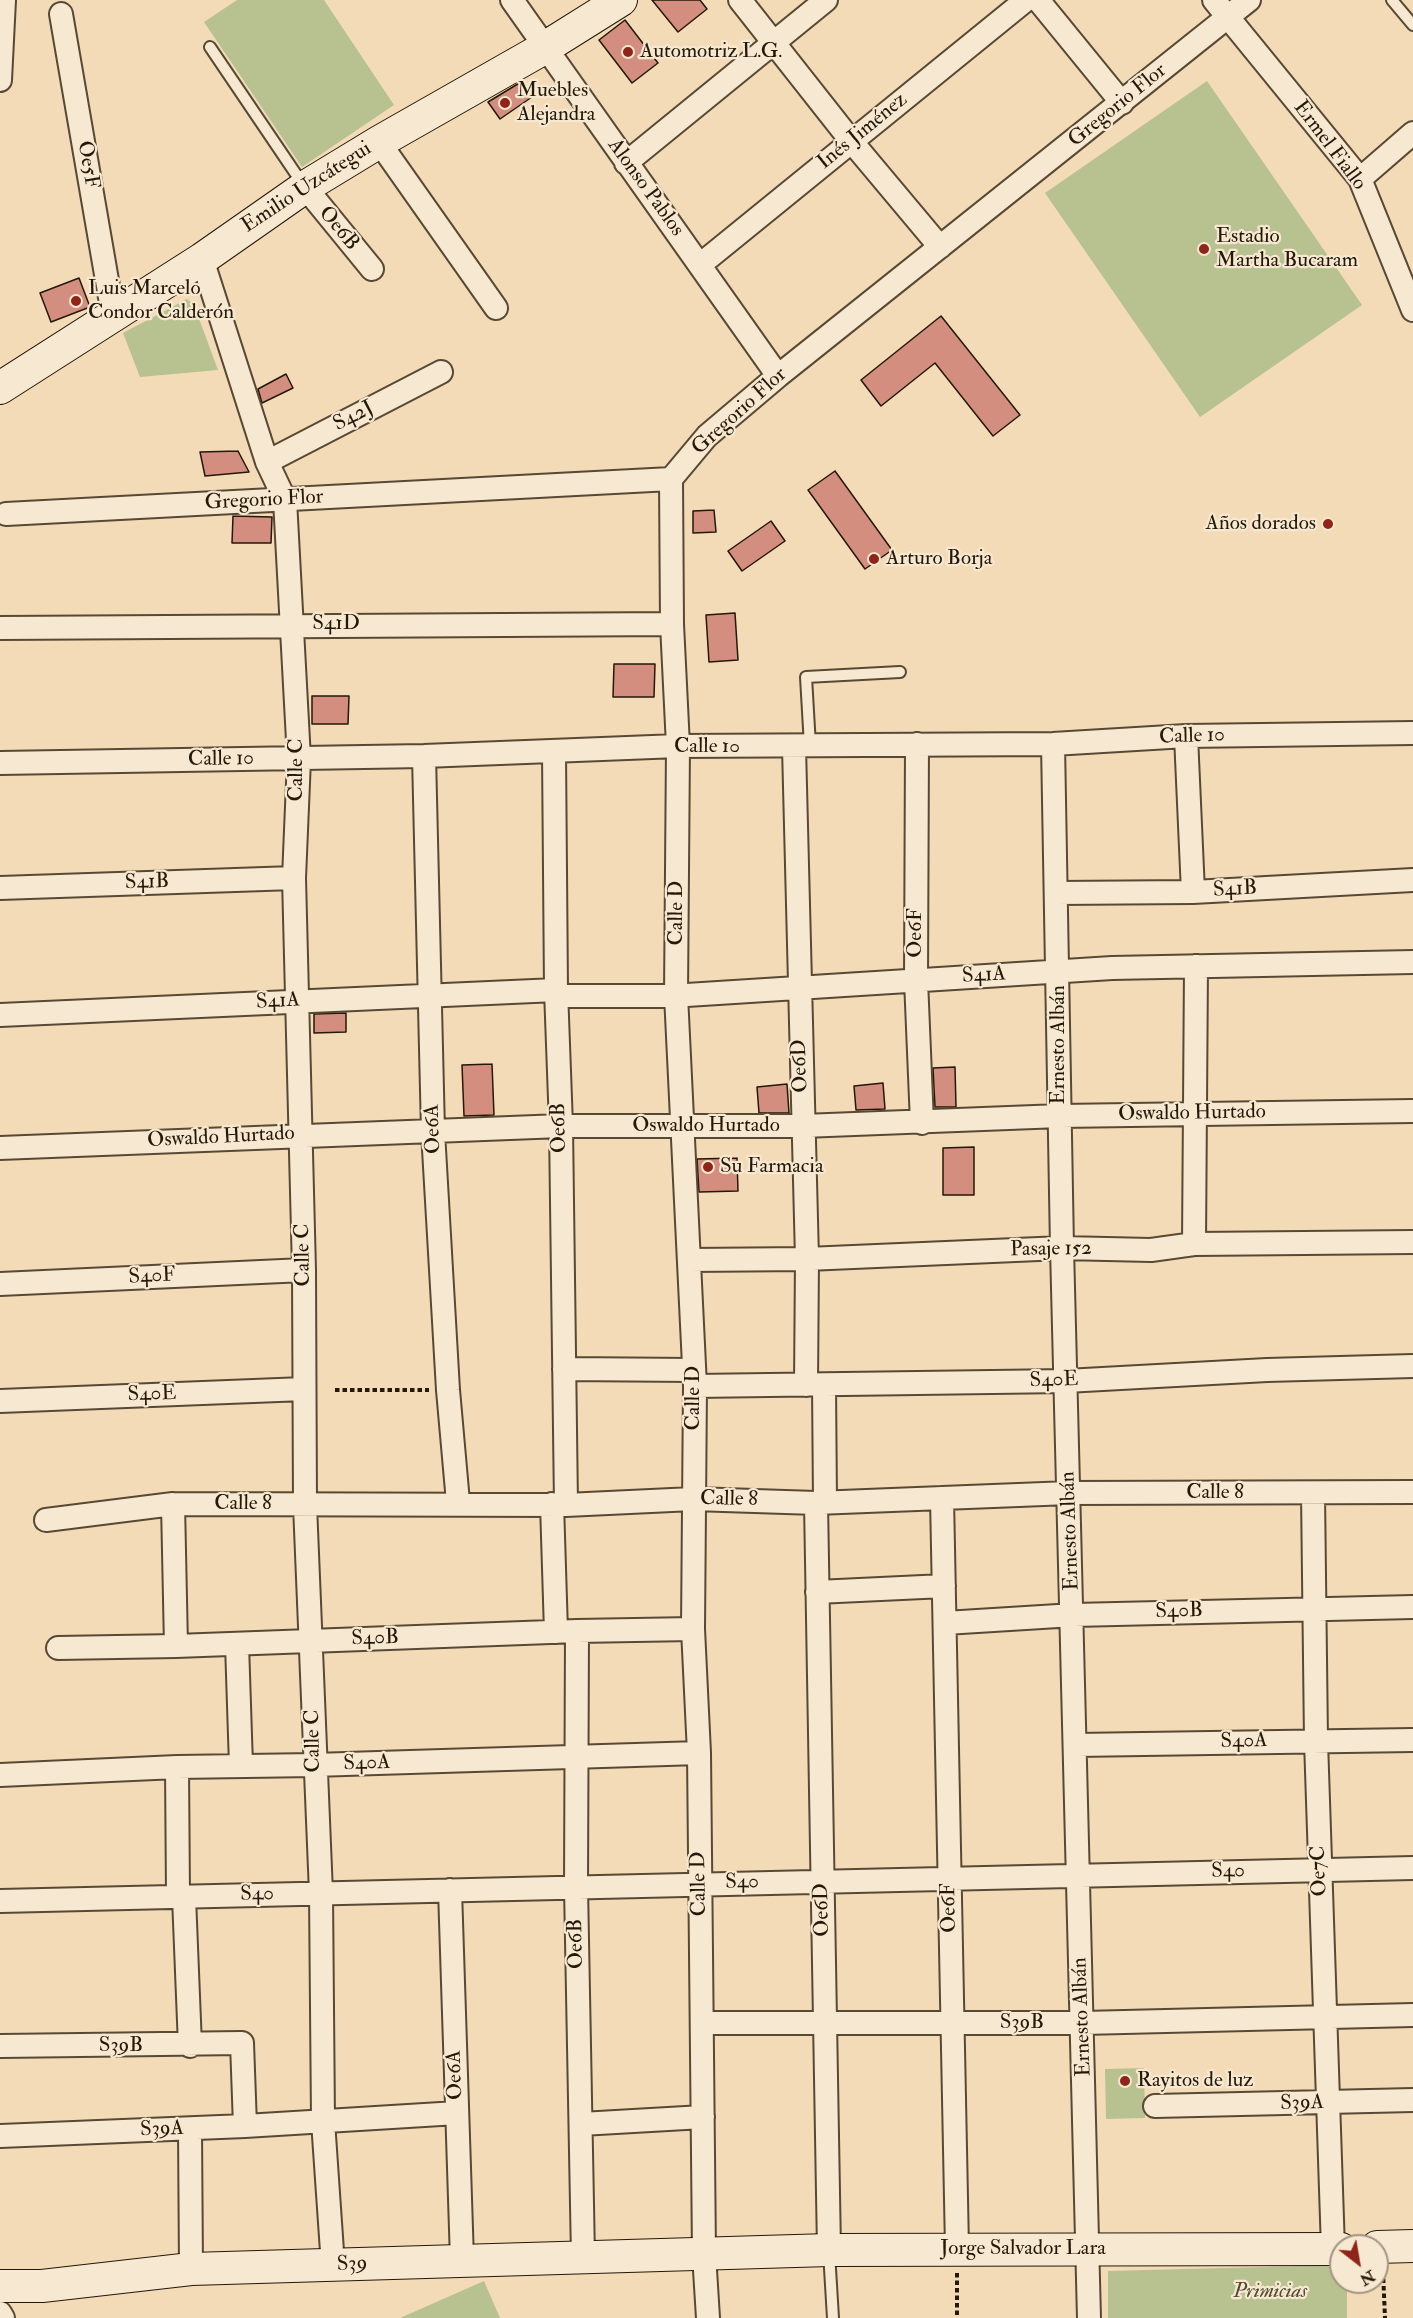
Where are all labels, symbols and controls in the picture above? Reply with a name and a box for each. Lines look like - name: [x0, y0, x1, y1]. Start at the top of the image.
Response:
- place label: Automotriz L.G.: [640, 39, 782, 65]
- marker: Automotriz L.G.: [621, 45, 635, 59]
- street label: Gregorio Flor: [1064, 59, 1172, 153]
- place label: Muebles Alejandra: [517, 78, 595, 128]
- street label: Inés Jiménez: [813, 88, 913, 176]
- marker: Muebles Alejandra: [498, 96, 512, 110]
- street label: Ermel Fiallo: [1287, 96, 1371, 196]
- street label: Alonso Pablos: [601, 134, 689, 242]
- street label: Emilio Uzcátegui: [237, 137, 377, 239]
- street label: Oe5F: [70, 139, 104, 191]
- street label: Oe6B: [312, 202, 364, 256]
- place label: Estadio Martha Bucaram: [1216, 224, 1358, 274]
- marker: Estadio Martha Bucaram: [1197, 242, 1211, 256]
- place label: Luis Marcelo Condor Calderón: [88, 276, 234, 326]
- marker: Luis Marcelo Condor Calderón: [69, 294, 83, 308]
- street label: Gregorio Flor: [687, 363, 793, 461]
- street label: S42J: [329, 396, 379, 438]
- street label: Gregorio Flor: [204, 485, 324, 517]
- place label: Años dorados: [1206, 511, 1316, 537]
- marker: Años dorados: [1321, 517, 1335, 531]
- place label: Arturo Borja: [886, 546, 992, 572]
- marker: Arturo Borja: [867, 552, 881, 566]
- street label: S41D: [312, 611, 360, 637]
- street label: Calle 10: [1159, 723, 1225, 751]
- street label: Calle 10: [674, 734, 740, 760]
- street label: Calle C: [284, 738, 310, 802]
- street label: Calle 10: [188, 747, 254, 773]
- street label: S41B: [124, 870, 170, 896]
- street label: S41B: [1212, 876, 1258, 904]
- street label: Calle D: [664, 881, 690, 945]
- street label: Oe6F: [903, 908, 929, 958]
- street label: S41A: [961, 962, 1007, 990]
- street label: Ernesto Albán: [1046, 985, 1072, 1105]
- street label: S41A: [255, 988, 301, 1016]
- street label: Oe6D: [787, 1039, 815, 1093]
- street label: Oswaldo Hurtado: [1118, 1100, 1266, 1128]
- street label: Oe6B: [547, 1103, 573, 1153]
- street label: Oe6A: [421, 1104, 447, 1154]
- street label: Oswaldo Hurtado: [632, 1113, 780, 1139]
- street label: Oswaldo Hurtado: [147, 1122, 295, 1154]
- place label: Su Farmacia: [720, 1154, 824, 1180]
- marker: Su Farmacia: [701, 1160, 715, 1174]
- street label: Calle C: [291, 1223, 317, 1287]
- street label: Pasaje 152: [1010, 1237, 1092, 1263]
- street label: S40F: [128, 1263, 176, 1291]
- street label: Calle D: [681, 1366, 707, 1430]
- street label: S40E: [1029, 1368, 1079, 1394]
- street label: S40E: [127, 1382, 177, 1408]
- street label: Ernesto Albán: [1056, 1471, 1086, 1591]
- street label: Calle 8: [1186, 1480, 1244, 1506]
- street label: Calle 8: [700, 1487, 758, 1513]
- street label: Calle 8: [214, 1491, 272, 1517]
- street label: S40B: [1155, 1599, 1203, 1625]
- street label: S40B: [351, 1626, 399, 1652]
- street label: Calle C: [301, 1709, 327, 1773]
- street label: S40A: [1220, 1729, 1268, 1755]
- street label: S40A: [343, 1751, 391, 1777]
- street label: Oe7C: [1307, 1845, 1333, 1897]
- street label: Calle D: [687, 1851, 713, 1917]
- street label: S40: [1211, 1859, 1245, 1885]
- street label: S40: [725, 1870, 759, 1896]
- street label: S40: [240, 1882, 274, 1908]
- street label: Oe6D: [810, 1883, 836, 1937]
- street label: Oe6F: [937, 1883, 963, 1933]
- street label: Oe6B: [564, 1919, 590, 1969]
- street label: Ernesto Albán: [1068, 1957, 1098, 2077]
- street label: S39B: [1000, 2010, 1044, 2036]
- street label: S39B: [99, 2033, 143, 2059]
- street label: Oe6A: [443, 2050, 469, 2100]
- place label: Rayitos de luz: [1137, 2068, 1253, 2094]
- marker: Rayitos de luz: [1118, 2074, 1132, 2088]
- street label: S39A: [1280, 2091, 1324, 2117]
- street label: S39A: [140, 2117, 184, 2143]
- north arrow: [1329, 2234, 1389, 2294]
- street label: Jorge Salvador Lara: [940, 2236, 1106, 2262]
- street label: S39: [336, 2252, 368, 2278]
- text: N: [1356, 2265, 1379, 2290]
- park label: Primicias: [1233, 2279, 1307, 2305]

